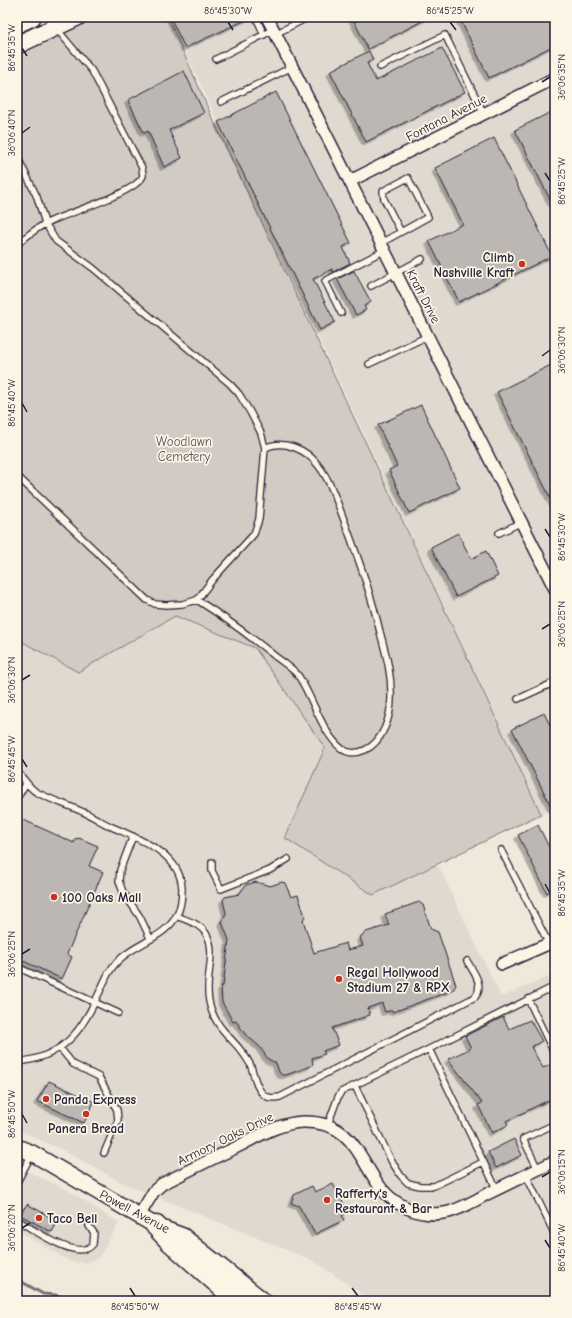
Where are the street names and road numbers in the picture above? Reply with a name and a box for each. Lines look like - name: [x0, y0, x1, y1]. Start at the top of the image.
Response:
- street label: Fontana Avenue: [403, 90, 490, 144]
- street label: Kraft Drive: [404, 267, 444, 326]
- street label: Armory Oaks Drive: [175, 1109, 276, 1168]
- street label: Powell Avenue: [97, 1187, 173, 1236]

